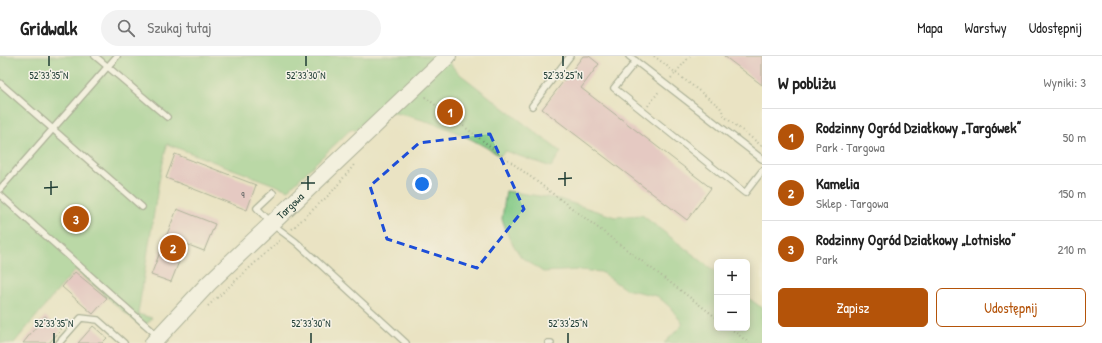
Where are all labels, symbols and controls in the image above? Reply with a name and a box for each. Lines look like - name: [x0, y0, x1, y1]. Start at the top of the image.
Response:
- search box: [101, 10, 381, 46]
- text: Gridwalk: [20, 15, 77, 41]
- icon: search: [115, 17, 137, 39]
- text: Szukaj tutaj: [147, 17, 211, 38]
- text: Mapa: [917, 18, 943, 37]
- text: Warstwy: [965, 18, 1007, 37]
- text: Udostępnij: [1029, 18, 1082, 37]
- text: 52°33'35"N: [30, 69, 68, 82]
- text: 52°33'30"N: [286, 69, 326, 82]
- text: 52°33'25"N: [543, 69, 583, 82]
- text: W pobliżu: [778, 71, 836, 94]
- text: Wyniki: 3: [1044, 73, 1086, 91]
- pin: 1: [437, 97, 463, 127]
- text: Rodzinny Ogród Działkowy „Targówek”: [816, 117, 1021, 138]
- text: 1: [789, 128, 793, 146]
- text: 50 m: [1063, 128, 1086, 146]
- text: Park · Targowa: [816, 138, 885, 156]
- text: Kamelia: [816, 173, 859, 194]
- your location: [412, 174, 432, 194]
- text: 2: [788, 184, 794, 202]
- text: 150 m: [1058, 184, 1086, 202]
- house number: 9: [241, 189, 245, 201]
- street label: Targowa: [274, 189, 307, 222]
- text: Sklep · Targowa: [816, 194, 888, 212]
- pin: 3: [63, 204, 89, 234]
- text: Rodzinny Ogród Działkowy „Lotnisko”: [816, 229, 1015, 250]
- pin: 2: [160, 233, 186, 263]
- text: 3: [788, 240, 794, 258]
- text: 210 m: [1058, 240, 1086, 258]
- text: Park: [816, 250, 838, 268]
- map controls: [714, 259, 750, 331]
- button: +: [714, 259, 750, 295]
- button: Zapisz: [778, 288, 928, 327]
- button: Udostępnij: [936, 288, 1086, 327]
- button: −: [714, 295, 750, 331]
- text: 52°33'35"N: [35, 317, 73, 330]
- text: 52°33'30"N: [291, 317, 331, 330]
- text: 52°33'25"N: [548, 317, 588, 330]

